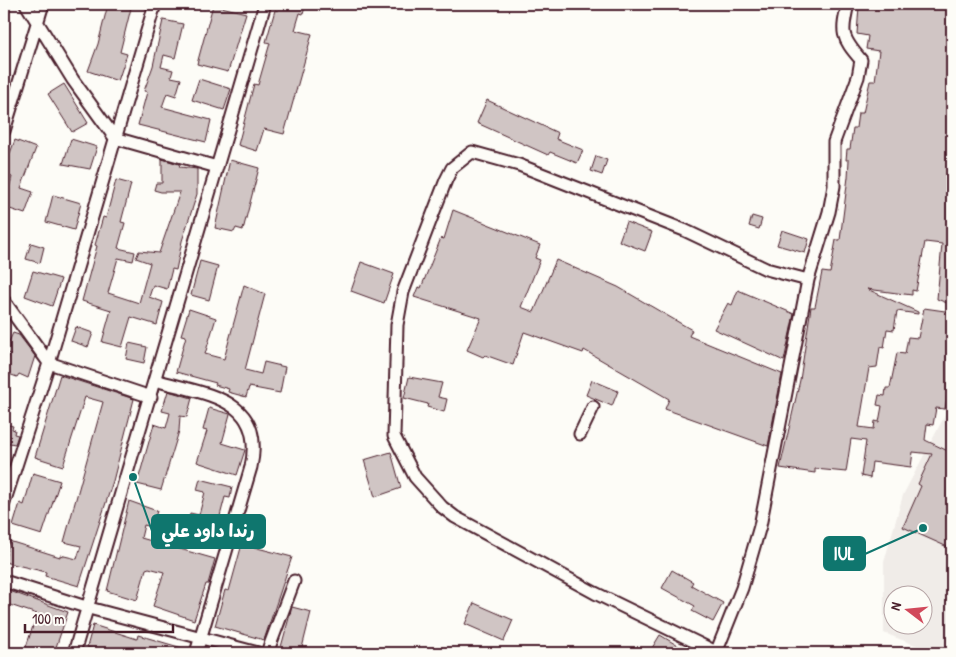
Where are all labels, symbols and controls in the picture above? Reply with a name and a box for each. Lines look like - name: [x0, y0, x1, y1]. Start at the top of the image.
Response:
- callout: رندا داود علي: [152, 515, 265, 548]
- text: رندا داود علي: [162, 518, 255, 547]
- callout: IUL: [824, 537, 865, 570]
- text: IUL: [834, 541, 855, 566]
- north arrow: [884, 584, 934, 634]
- text: N: [885, 600, 905, 612]
- scale bar: [25, 602, 172, 634]
- text: 100 m: [32, 608, 65, 629]

